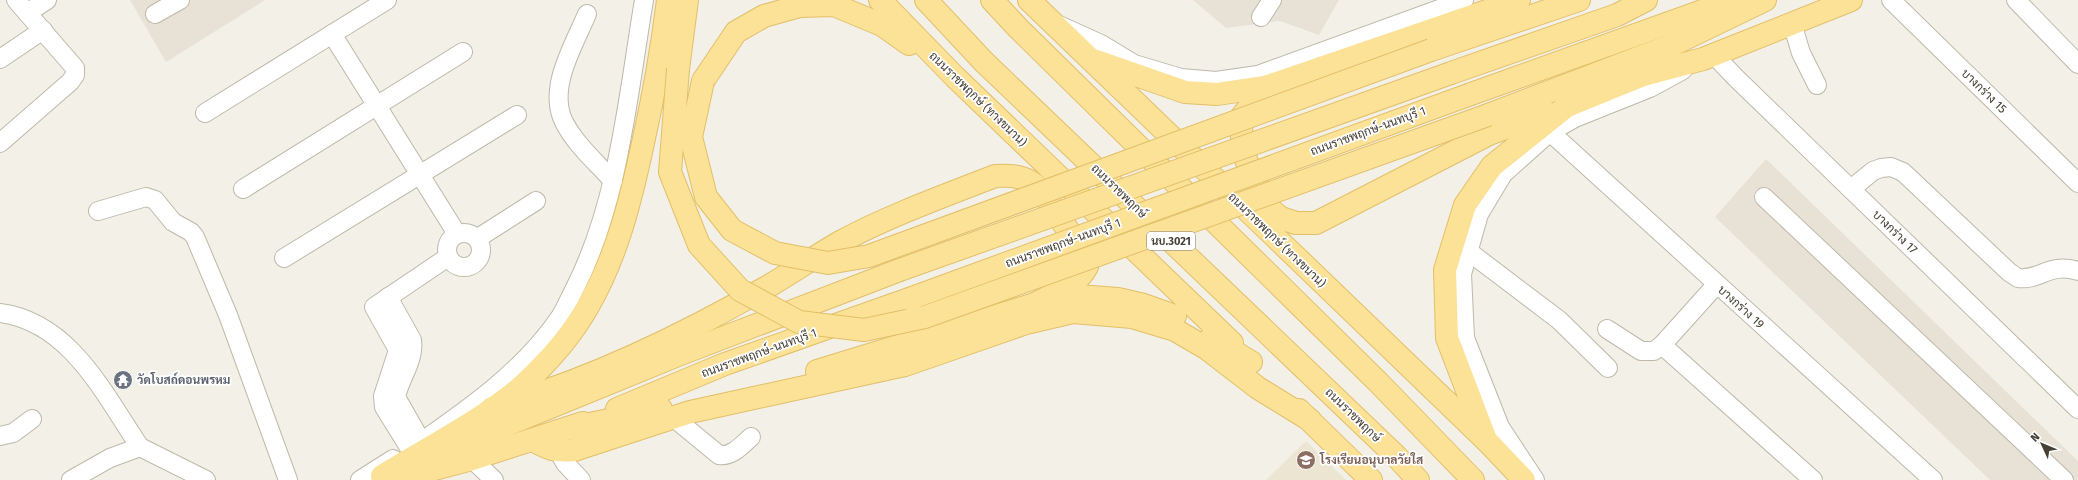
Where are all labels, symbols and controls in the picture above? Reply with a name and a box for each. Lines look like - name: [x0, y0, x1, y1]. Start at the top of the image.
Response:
- street label: ถนนราชพฤกษ์ (ทางขนาน): [926, 48, 1030, 149]
- street label: บางกร่าง 15: [1958, 66, 2010, 116]
- street label: ถนนราชพฤกษ์-นนทบุรี 1: [1308, 103, 1428, 160]
- street label: ถนนราชพฤกษ์: [1088, 160, 1151, 222]
- street label: ถนนราชพฤกษ์ (ทางขนาน): [1225, 189, 1329, 290]
- street label: บางกร่าง 17: [1870, 207, 1920, 257]
- street label: ถนนราชพฤกษ์-นนทบุรี 1: [1003, 215, 1123, 272]
- road number: นบ.3021: [1147, 232, 1195, 250]
- street label: บางกร่าง 19: [1715, 282, 1767, 332]
- street label: ถนนราชพฤกษ์-นนทบุรี 1: [699, 325, 819, 382]
- temple icon: วัดโบสถ์ดอนพรหม: [112, 369, 134, 391]
- place label: วัดโบสถ์ดอนพรหม: [137, 372, 230, 387]
- street label: ถนนราชพฤกษ์: [1322, 384, 1385, 446]
- north arrow: [2022, 424, 2062, 464]
- text: N: [2028, 430, 2042, 445]
- school or university icon: โรงเรียนอนุบาลวัยใส: [1295, 449, 1317, 471]
- place label: โรงเรียนอนุบาลวัยใส: [1319, 452, 1423, 468]

